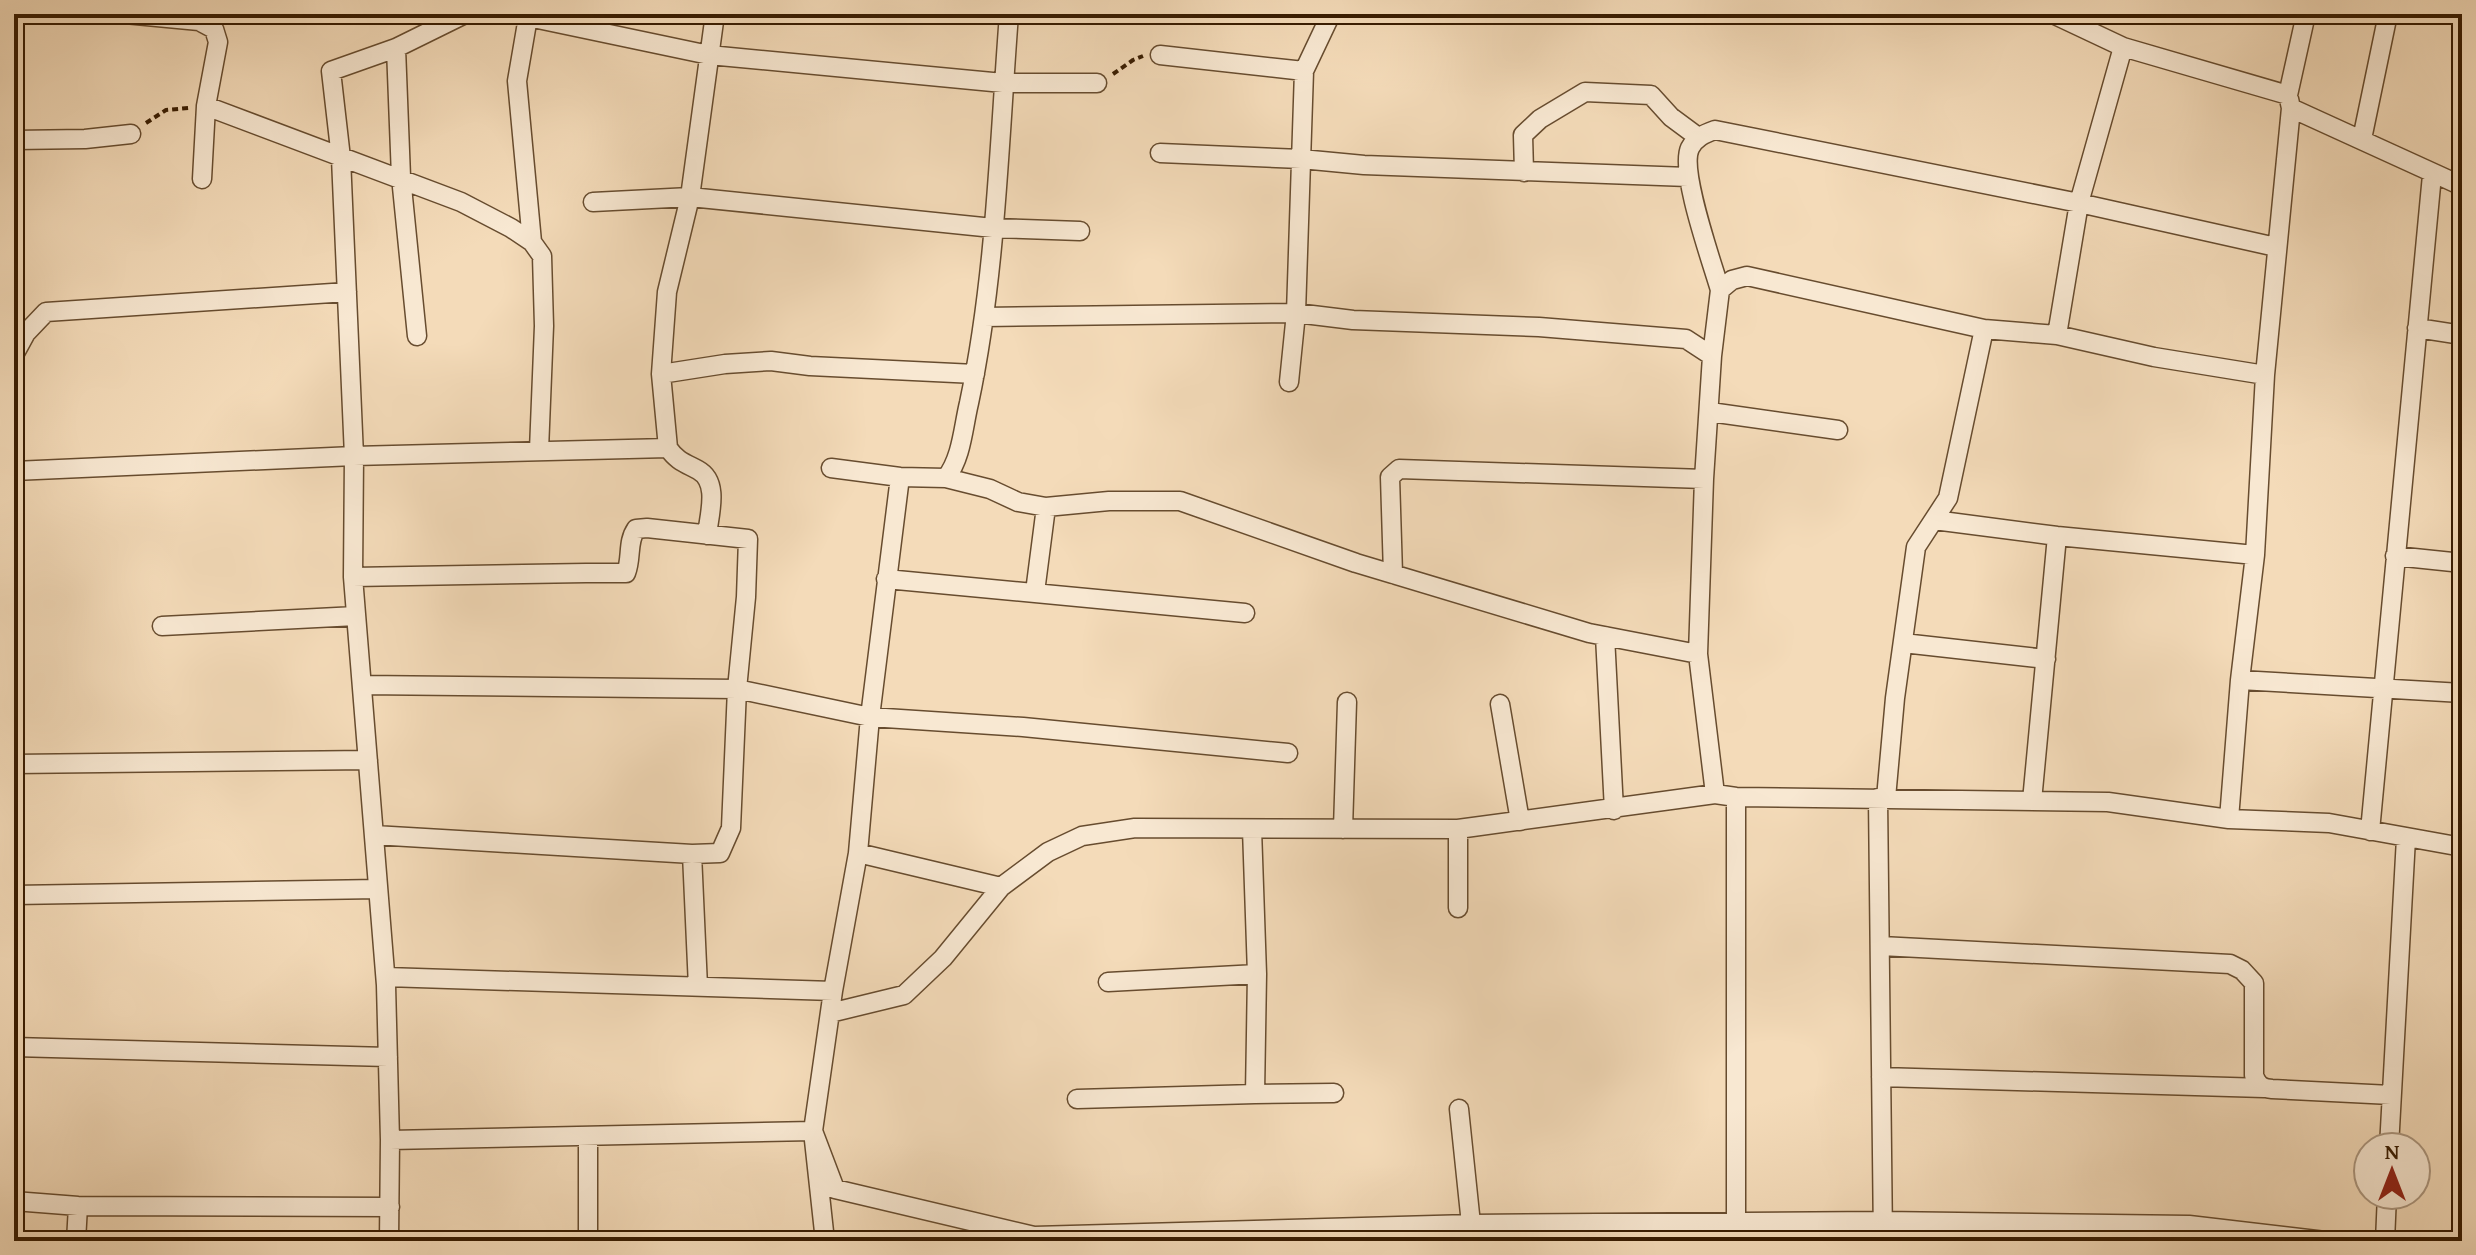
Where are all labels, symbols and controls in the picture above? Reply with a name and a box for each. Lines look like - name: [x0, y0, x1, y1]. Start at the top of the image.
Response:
- north arrow: [2352, 1131, 2432, 1211]
- text: N: [2385, 1135, 2400, 1167]

